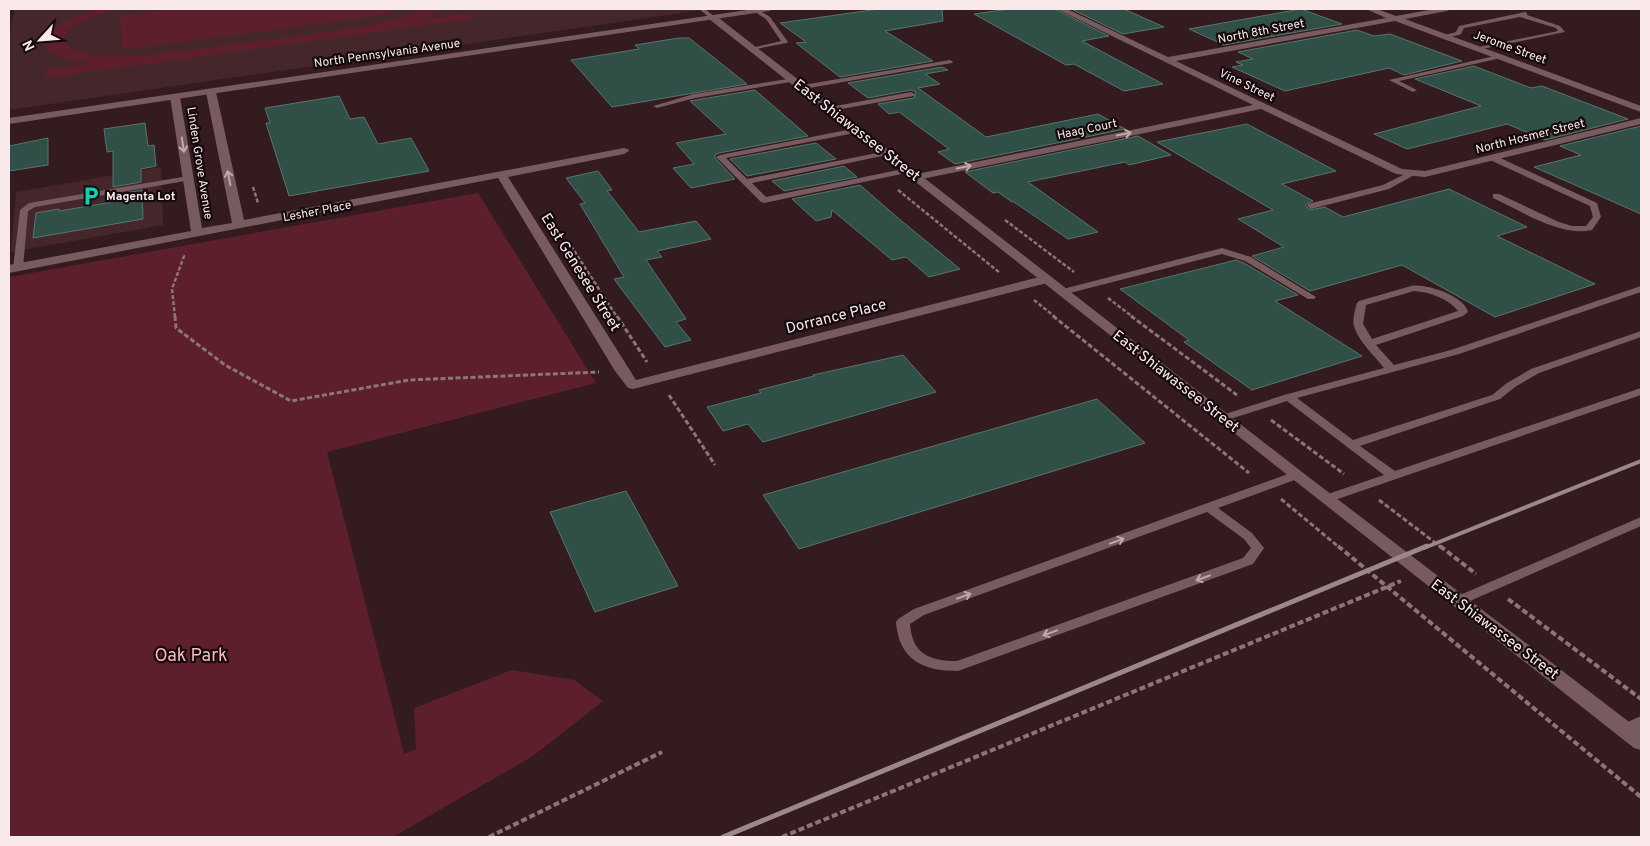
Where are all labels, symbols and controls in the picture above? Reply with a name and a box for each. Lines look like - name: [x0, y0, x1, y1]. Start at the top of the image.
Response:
- north arrow: [15, 15, 65, 65]
- street label: North 8th Street: [1217, 16, 1306, 48]
- street label: Jerome Street: [1471, 27, 1548, 69]
- street label: North Pennsylvania Avenue: [313, 36, 461, 72]
- text: N: [20, 37, 40, 53]
- street label: Vine Street: [1216, 66, 1277, 106]
- street label: East Shiawassee Street: [789, 76, 923, 187]
- street label: Linden Grove Avenue: [182, 106, 216, 221]
- street label: Haag Court: [1056, 116, 1119, 144]
- street label: North Hosmer Street: [1474, 116, 1586, 158]
- one-way arrow: [1115, 129, 1131, 138]
- one-way arrow: [178, 137, 188, 153]
- one-way arrow: [956, 162, 972, 171]
- one-way arrow: [223, 170, 233, 186]
- parking icon: Magenta Lot: [80, 185, 102, 207]
- place label: Magenta Lot: [106, 189, 176, 205]
- street label: Lesher Place: [282, 198, 353, 226]
- street label: East Genesee Street: [536, 210, 624, 336]
- street label: Dorrance Place: [784, 296, 889, 339]
- street label: East Shiawassee Street: [1108, 327, 1242, 438]
- one-way arrow: [1109, 536, 1125, 545]
- one-way arrow: [1195, 574, 1211, 583]
- street label: East Shiawassee Street: [1426, 576, 1562, 685]
- one-way arrow: [956, 591, 972, 600]
- one-way arrow: [1043, 629, 1058, 638]
- park label: Oak Park: [154, 645, 228, 668]

